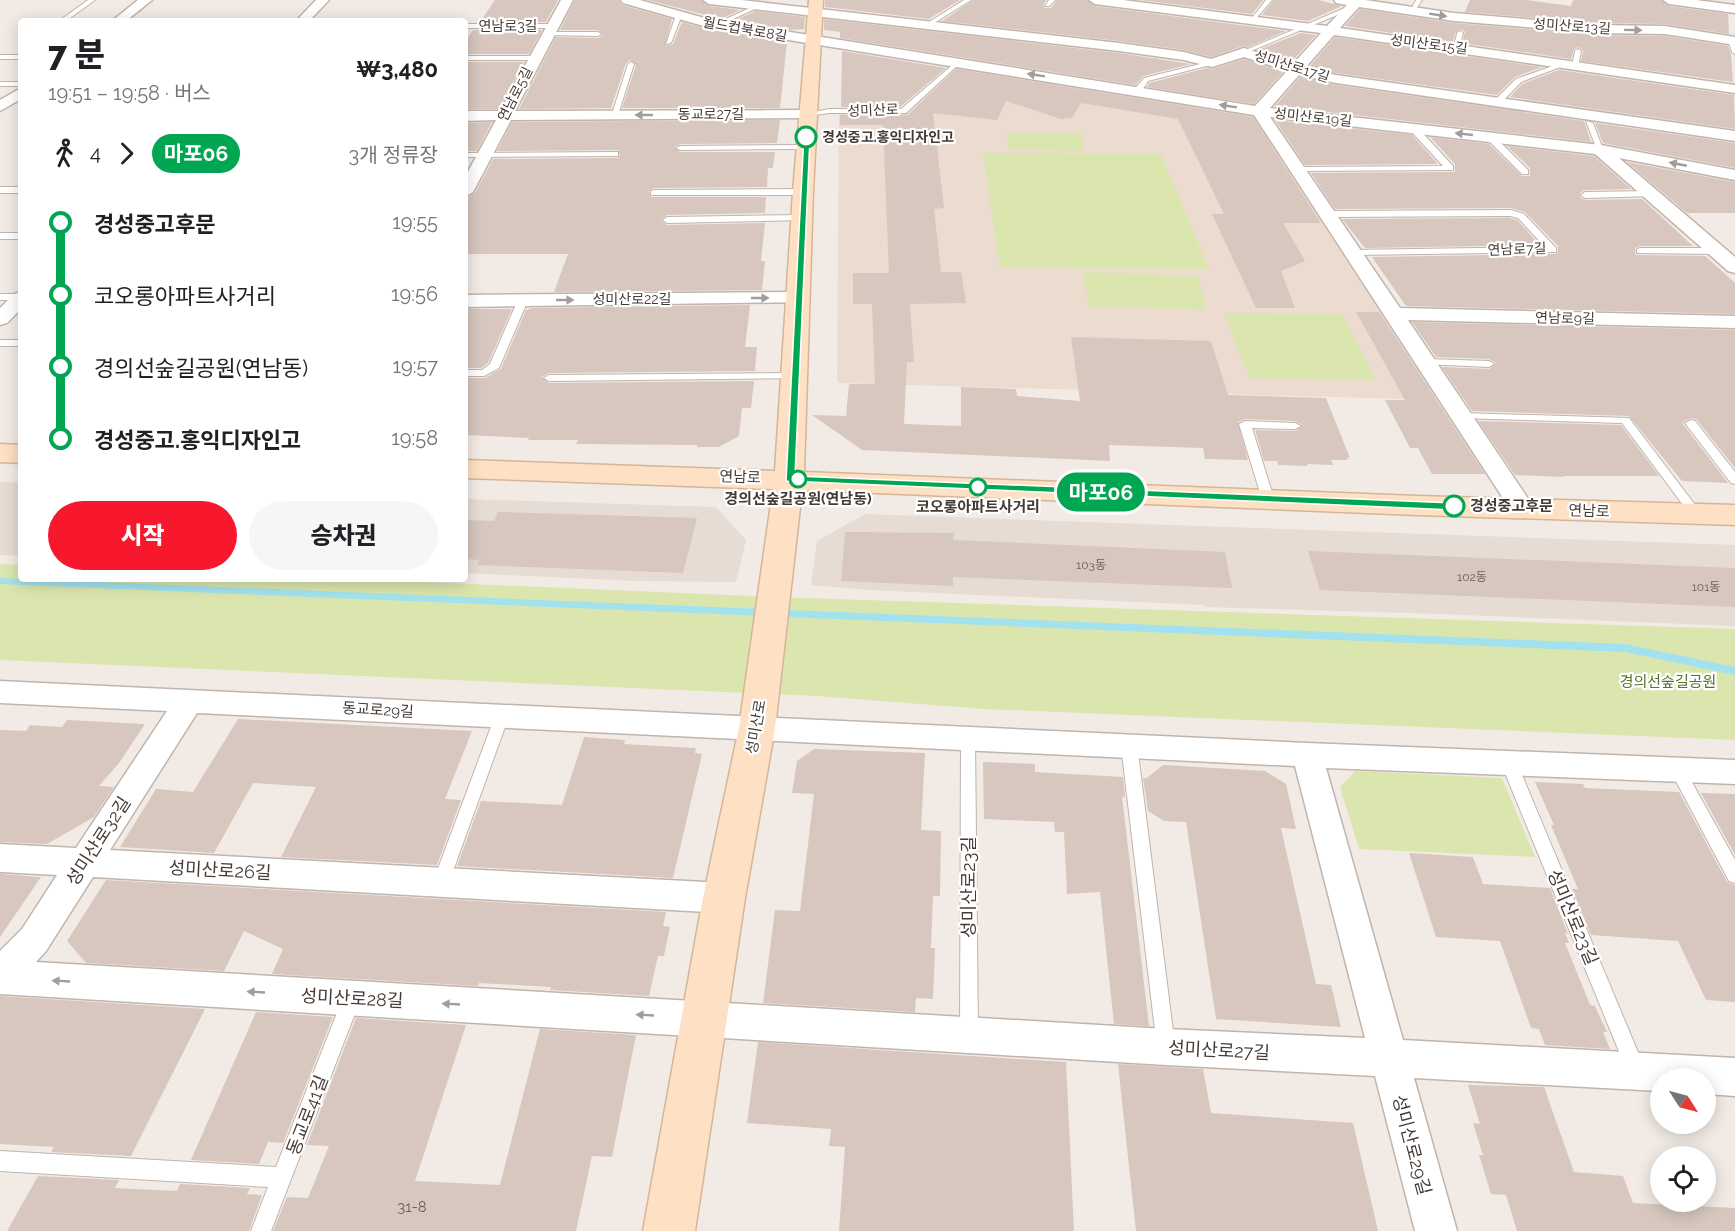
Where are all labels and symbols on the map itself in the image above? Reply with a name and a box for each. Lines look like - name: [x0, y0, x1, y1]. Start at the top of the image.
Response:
- one-way arrow: [1429, 11, 1448, 20]
- street label: 월드컵북로8길: [701, 14, 789, 44]
- street label: 성미산로13길: [1533, 15, 1611, 37]
- street label: 연남로3길: [479, 18, 538, 34]
- one-way arrow: [1623, 25, 1642, 35]
- street label: 성미산로15길: [1389, 31, 1469, 57]
- street label: 성미산로17길: [1252, 47, 1332, 85]
- street label: 연남로5길: [494, 64, 536, 124]
- one-way arrow: [1026, 71, 1045, 80]
- street label: 성미산로: [847, 101, 899, 119]
- one-way arrow: [1219, 101, 1238, 110]
- street label: 성미산로19길: [1273, 105, 1353, 129]
- street label: 동교로27길: [678, 106, 744, 122]
- one-way arrow: [635, 110, 654, 120]
- marker: 경성중고.홍익디자인고: [795, 126, 817, 148]
- place label: 경성중고.홍익디자인고: [822, 129, 954, 145]
- one-way arrow: [1454, 129, 1473, 139]
- one-way arrow: [1668, 159, 1687, 168]
- street label: 연남로7길: [1487, 240, 1547, 258]
- street label: 성미산로22길: [593, 291, 672, 307]
- one-way arrow: [751, 293, 770, 303]
- one-way arrow: [556, 295, 575, 305]
- street label: 연남로9길: [1535, 309, 1595, 327]
- street label: 연남로: [719, 467, 761, 487]
- marker: 경의선숲길공원(연남동): [789, 470, 807, 488]
- line badge: 마포06: [1059, 472, 1143, 512]
- marker: 코오롱아파트사거리: [969, 478, 987, 496]
- place label: 경의선숲길공원(연남동): [724, 490, 872, 508]
- marker: 경성중고후문: [1443, 495, 1465, 517]
- place label: 경성중고후문: [1470, 497, 1553, 515]
- place label: 코오롱아파트사거리: [916, 498, 1040, 516]
- street label: 연남로: [1568, 501, 1610, 521]
- house number: 103동: [1076, 558, 1106, 572]
- house number: 102동: [1457, 570, 1487, 584]
- house number: 101동: [1692, 580, 1720, 594]
- park label: 경의선숲길공원: [1620, 673, 1716, 691]
- street label: 성미산로: [742, 698, 770, 756]
- street label: 동교로29길: [342, 699, 414, 721]
- street label: 성미산로32길: [61, 793, 135, 889]
- street label: 성미산로23길: [958, 836, 979, 938]
- street label: 성미산로26길: [168, 857, 272, 883]
- street label: 성미산로23길: [1543, 866, 1603, 968]
- one-way arrow: [52, 976, 71, 985]
- street label: 성미산로28길: [300, 985, 404, 1011]
- one-way arrow: [246, 988, 265, 997]
- one-way arrow: [441, 999, 460, 1008]
- one-way arrow: [636, 1010, 655, 1019]
- street label: 성미산로27길: [1168, 1037, 1270, 1063]
- north arrow: [1650, 1068, 1716, 1134]
- street label: 동교로41길: [282, 1072, 332, 1158]
- street label: 성미산로29길: [1389, 1093, 1435, 1197]
- house number: 31-8: [397, 1198, 427, 1216]

